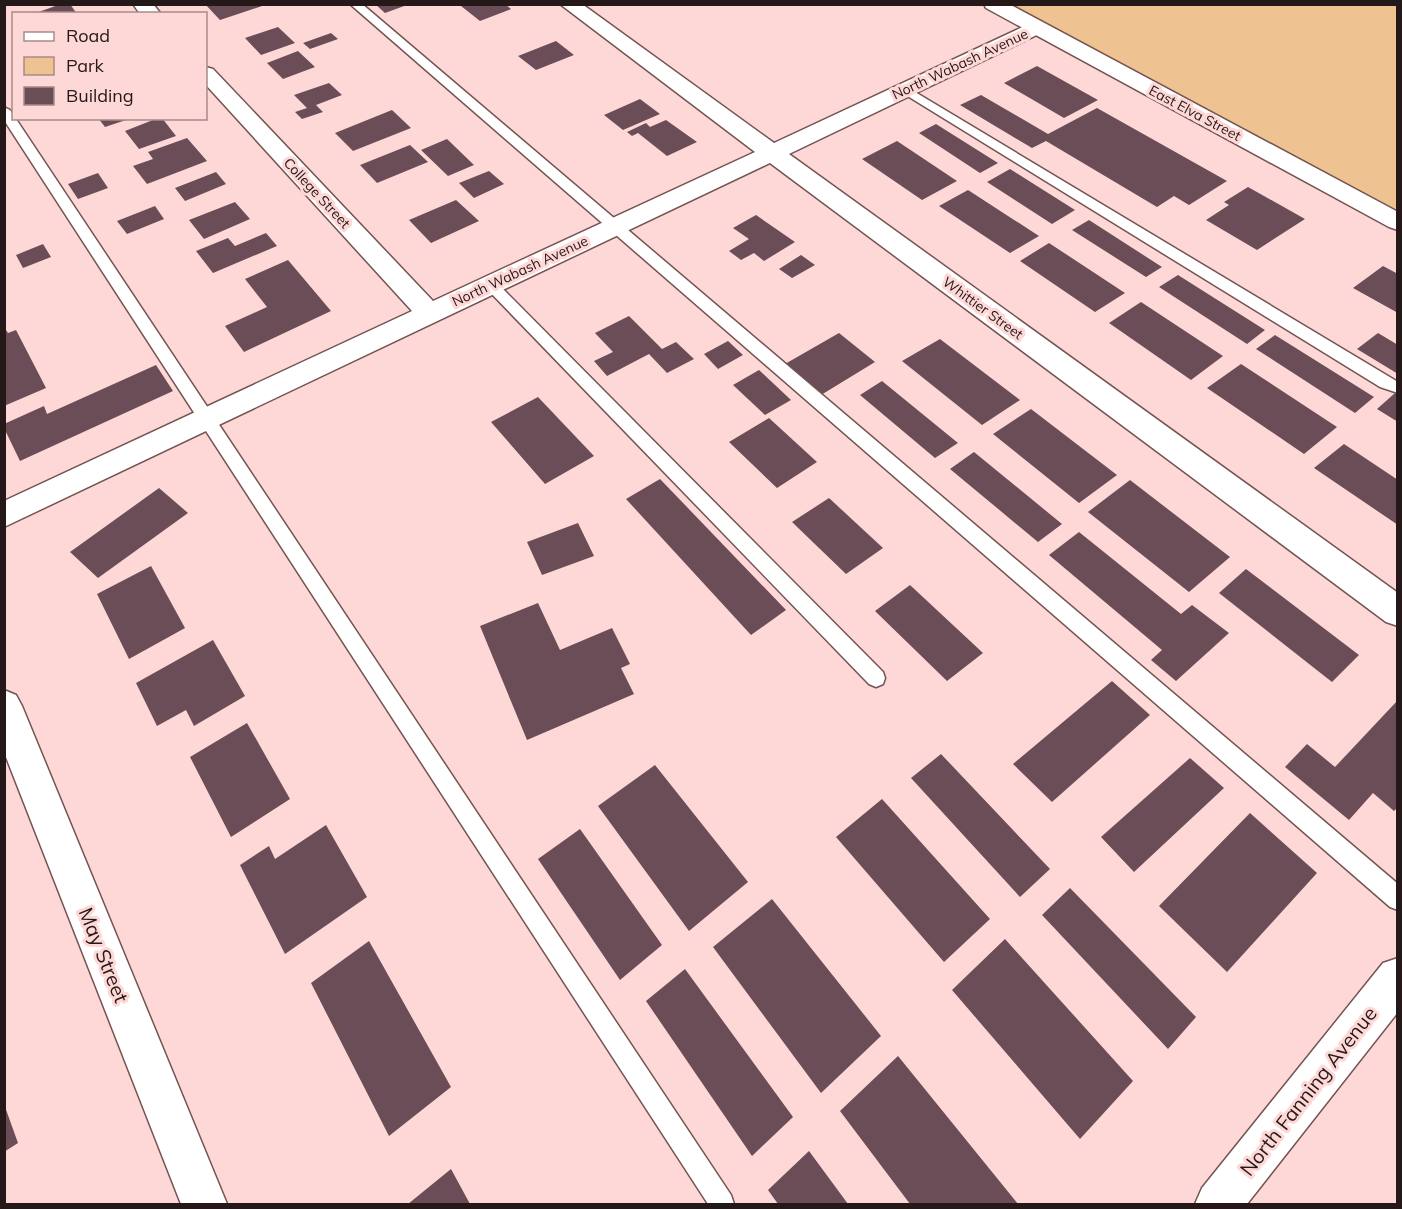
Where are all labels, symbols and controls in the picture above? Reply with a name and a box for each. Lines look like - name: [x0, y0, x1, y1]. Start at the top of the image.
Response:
- legend: [12, 12, 207, 120]
- text: Road: [66, 24, 110, 47]
- street label: North Wabash Avenue: [889, 25, 1031, 103]
- text: Park: [66, 54, 105, 77]
- street label: East Elva Street: [1146, 81, 1244, 145]
- text: Building: [66, 84, 134, 107]
- street label: College Street: [280, 154, 354, 232]
- street label: North Wabash Avenue: [449, 232, 591, 310]
- street label: Whittier Street: [939, 273, 1027, 343]
- street label: May Street: [74, 904, 134, 1006]
- street label: North Fanning Avenue: [1234, 1001, 1382, 1181]

